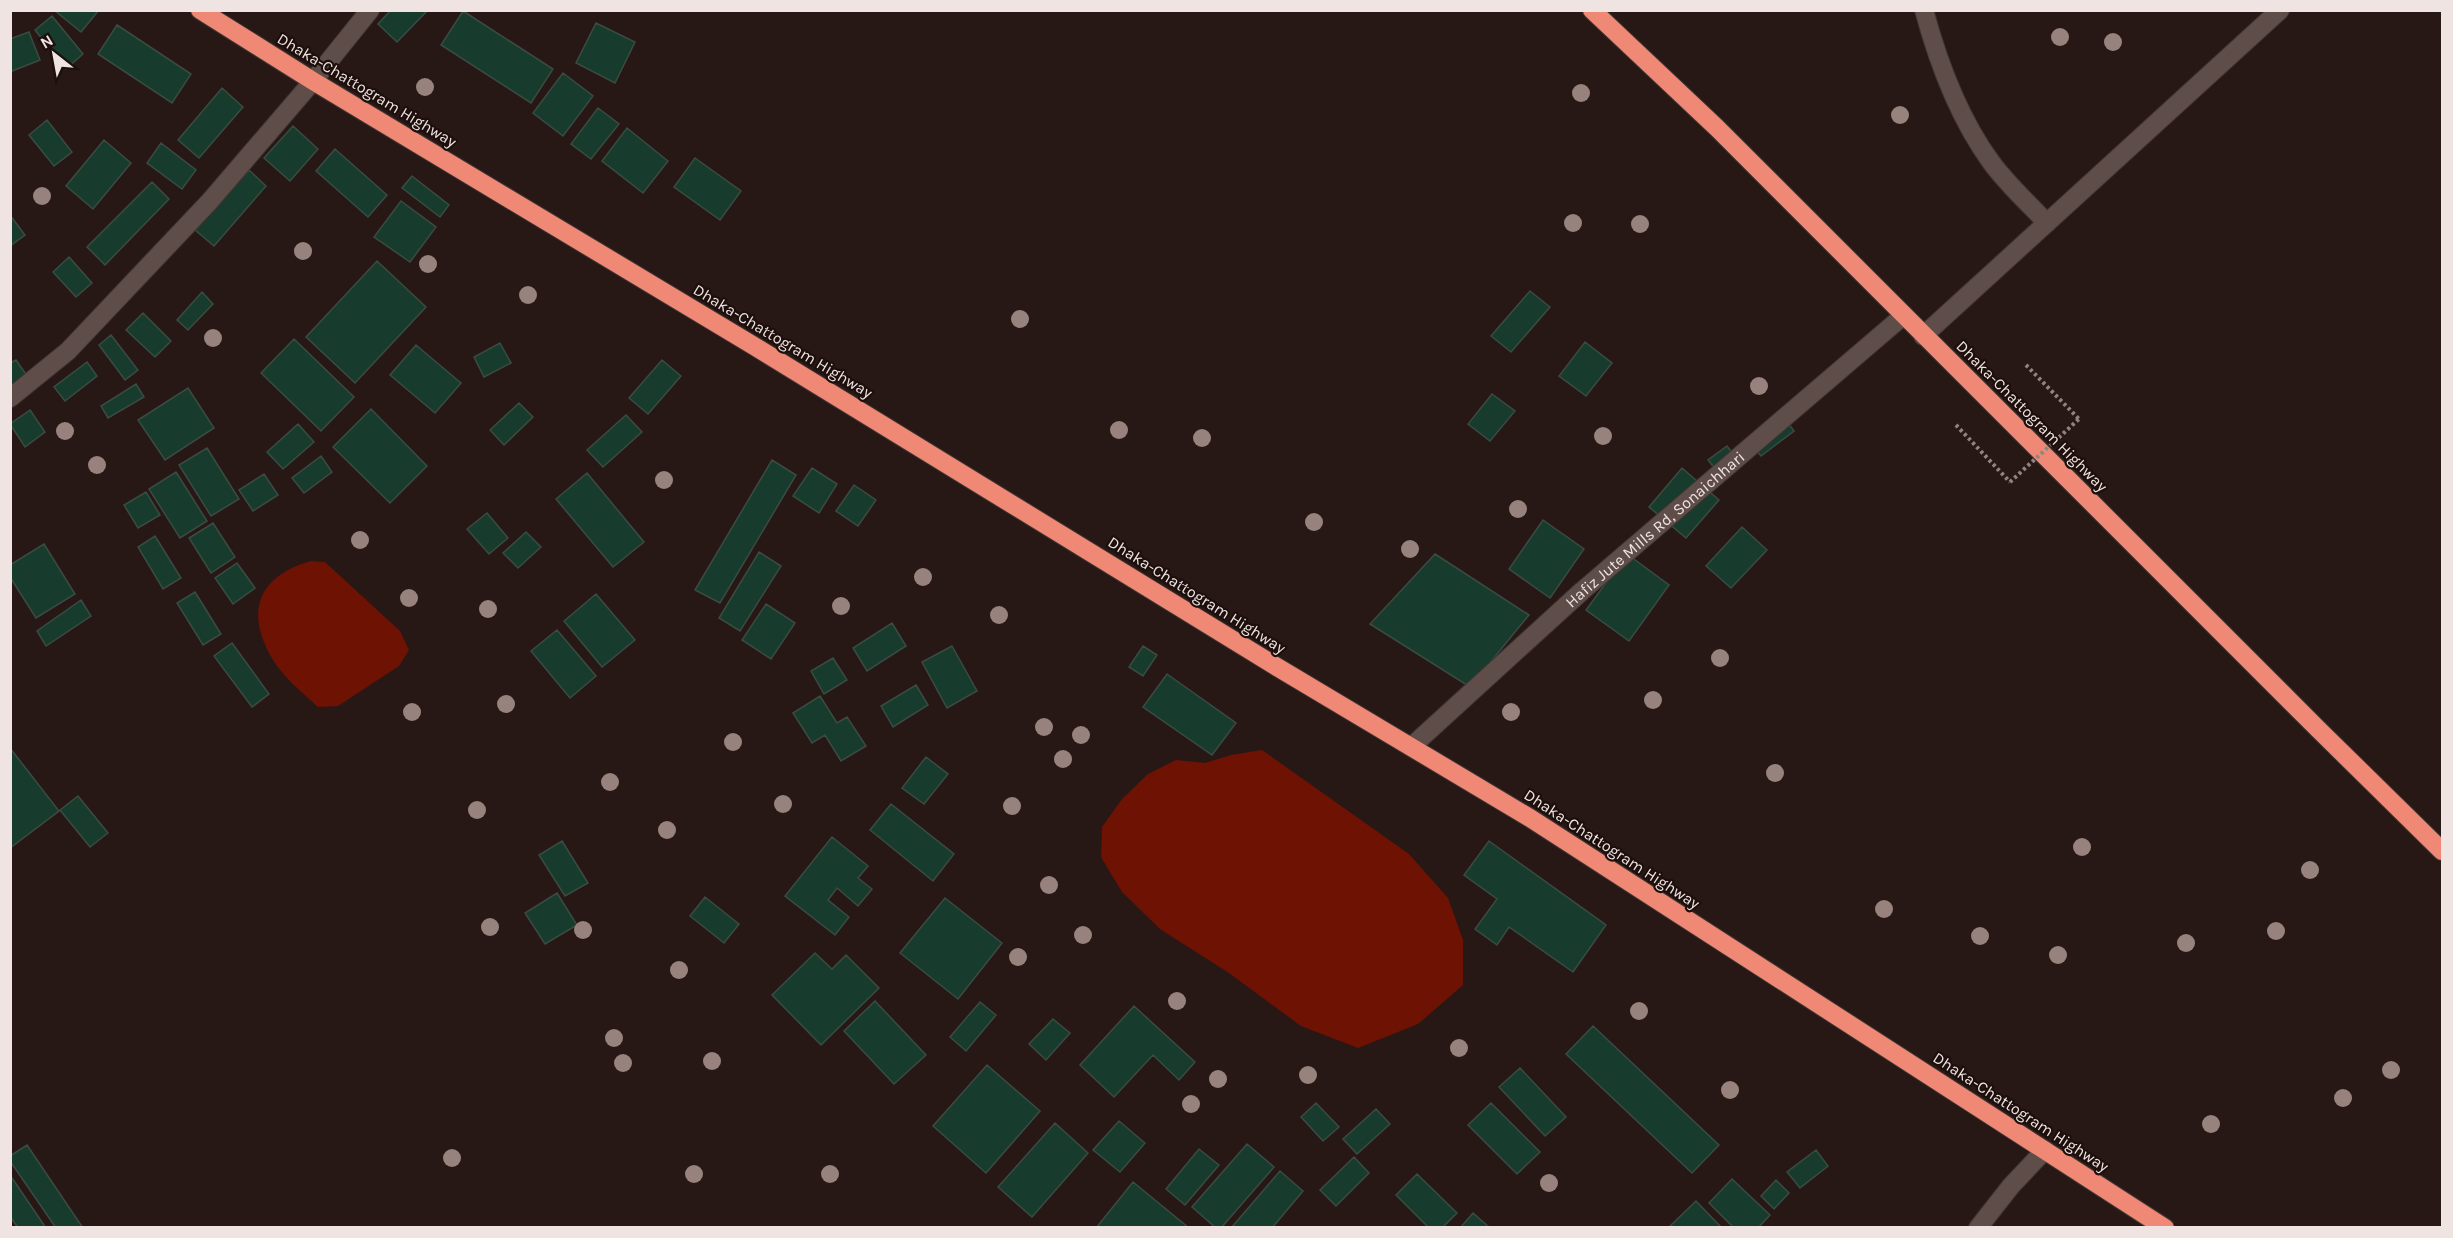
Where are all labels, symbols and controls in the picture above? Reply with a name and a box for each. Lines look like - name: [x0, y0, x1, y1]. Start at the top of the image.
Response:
- north arrow: [24, 24, 84, 84]
- street label: Dhaka-Chattogram Highway: [274, 29, 461, 151]
- text: N: [37, 30, 56, 53]
- street label: Dhaka-Chattogram Highway: [690, 280, 877, 402]
- street label: Dhaka-Chattogram Highway: [1953, 337, 2112, 496]
- street label: Hafiz Jute Mills Rd, Sonaichhari: [1561, 447, 1748, 611]
- street label: Dhaka-Chattogram Highway: [1105, 532, 1290, 658]
- street label: Dhaka-Chattogram Highway: [1521, 785, 1704, 913]
- street label: Dhaka-Chattogram Highway: [1930, 1048, 2113, 1176]

